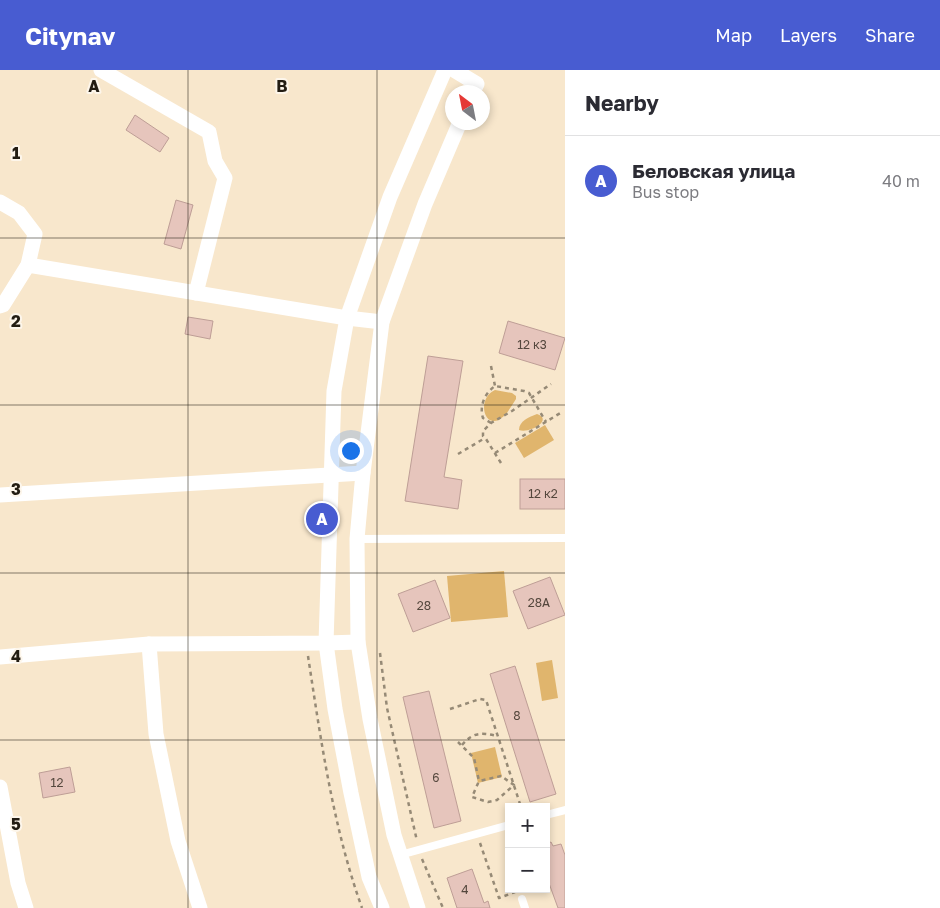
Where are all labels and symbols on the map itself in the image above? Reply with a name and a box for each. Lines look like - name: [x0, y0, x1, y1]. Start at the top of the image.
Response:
- text: A: [88, 76, 100, 96]
- text: B: [276, 76, 288, 96]
- north arrow: [445, 85, 490, 130]
- text: 1: [12, 143, 20, 163]
- text: 2: [11, 311, 21, 331]
- house number: 12 к3: [517, 337, 547, 352]
- your location: [338, 438, 364, 464]
- text: 3: [11, 479, 21, 499]
- house number: 12 к2: [528, 486, 558, 501]
- pin: A: [306, 500, 338, 538]
- house number: 28А: [528, 595, 550, 610]
- house number: 28: [417, 598, 431, 613]
- text: 4: [11, 646, 21, 666]
- house number: 8: [513, 708, 521, 723]
- house number: 6: [432, 770, 440, 785]
- house number: 12: [51, 775, 63, 790]
- text: 5: [11, 814, 21, 834]
- house number: 4: [461, 882, 469, 897]

